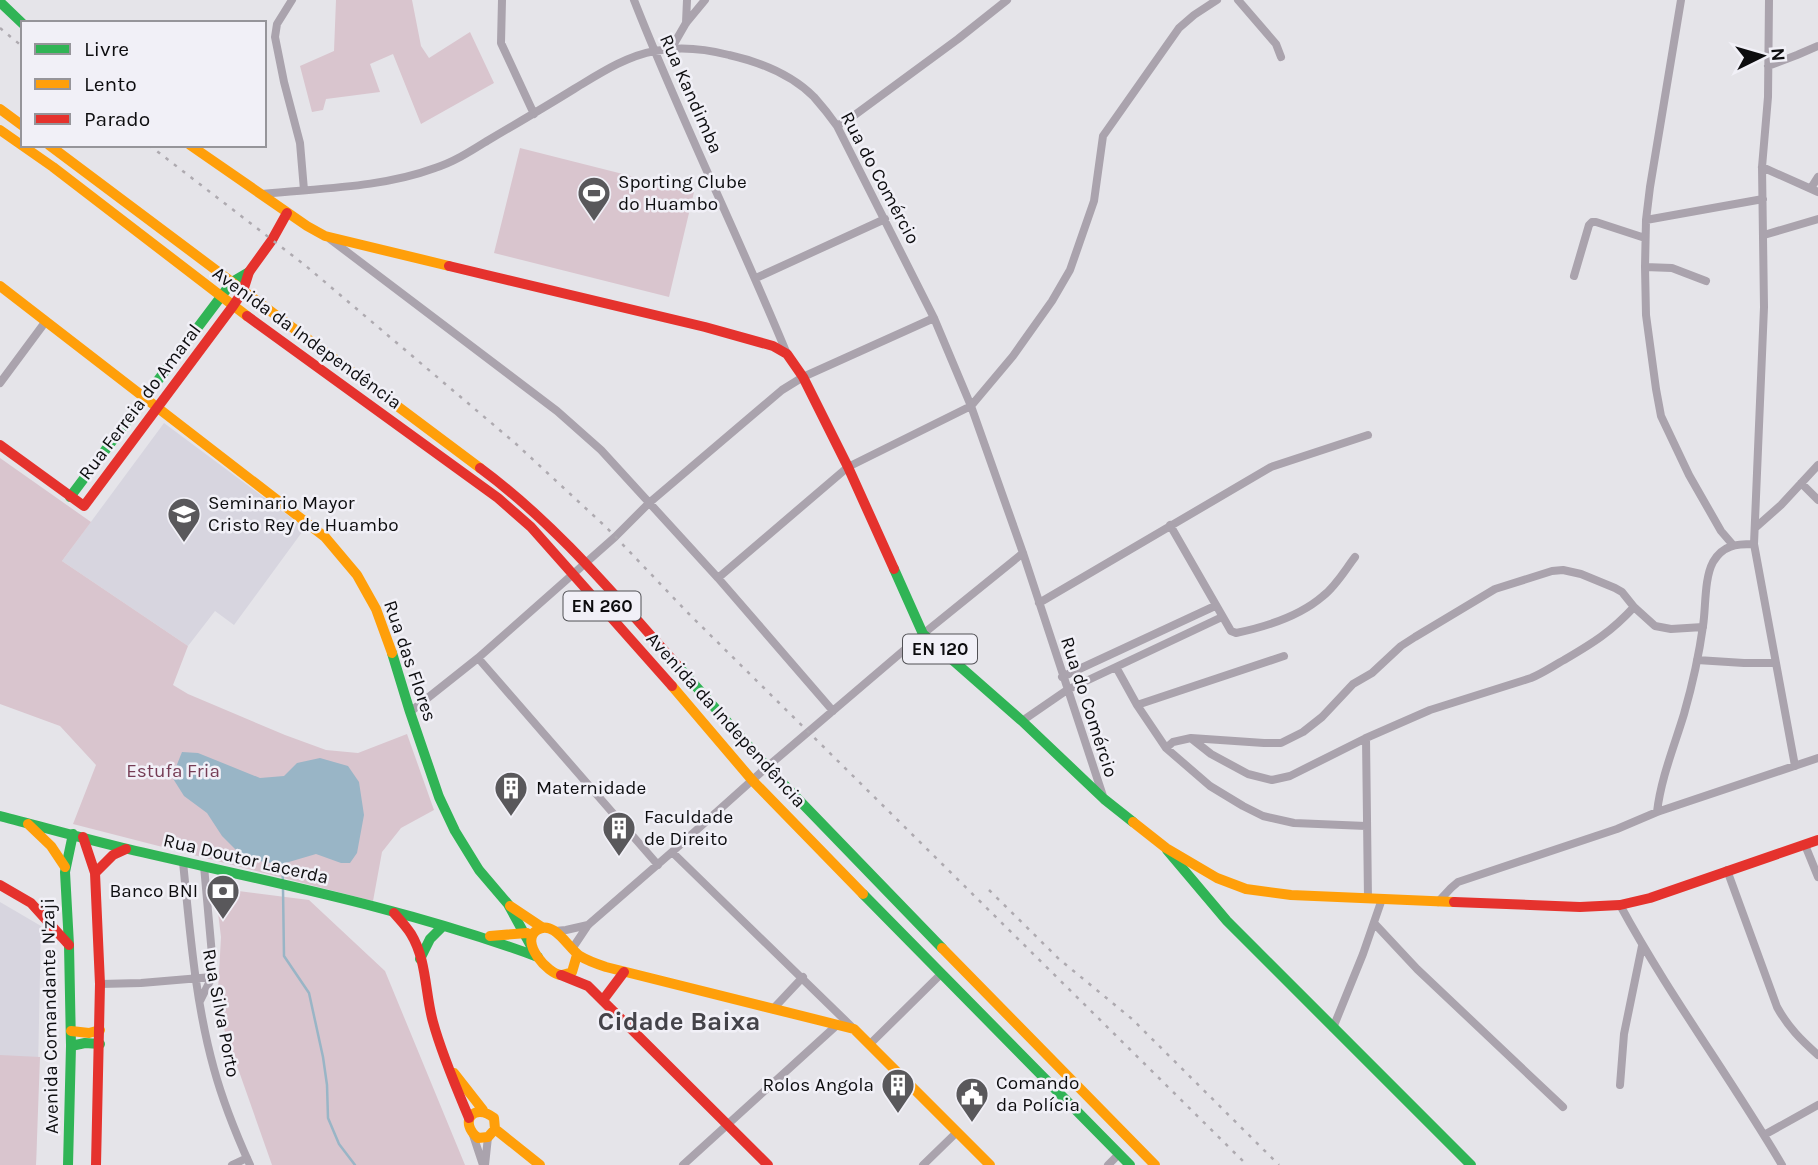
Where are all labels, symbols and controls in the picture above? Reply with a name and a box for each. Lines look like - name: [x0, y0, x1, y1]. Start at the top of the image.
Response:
- legend: [21, 21, 266, 147]
- north arrow: [1727, 21, 1797, 91]
- street label: Rua Kandimba: [655, 31, 727, 157]
- text: Livre: [84, 37, 129, 61]
- text: N: [1766, 47, 1789, 62]
- text: Lento: [84, 72, 137, 96]
- text: Parado: [84, 107, 150, 131]
- street label: Rua do Comércio: [836, 108, 924, 248]
- place label: Sporting Clube do Huambo: [618, 171, 747, 215]
- sports icon: Sporting Clube do Huambo: [575, 174, 613, 223]
- street label: Avenida da Independência: [208, 262, 406, 414]
- street label: Rua Ferreia do Amaral: [74, 320, 206, 484]
- place label: Seminario Mayor Cristo Rey de Huambo: [208, 492, 399, 536]
- school or university icon: Seminario Mayor Cristo Rey de Huambo: [165, 495, 203, 544]
- road number: EN 260: [564, 592, 640, 620]
- street label: Rua das Flores: [379, 598, 441, 724]
- street label: Avenida da Independência: [642, 628, 810, 812]
- road number: EN 120: [903, 634, 977, 664]
- street label: Rua do Comércio: [1056, 634, 1122, 780]
- park label: Estufa Fria: [126, 760, 220, 782]
- building icon: Maternidade: [492, 769, 530, 818]
- place label: Maternidade: [536, 777, 646, 799]
- place label: Faculdade de Direito: [644, 806, 733, 850]
- building icon: Faculdade de Direito: [600, 809, 638, 858]
- street label: Rua Doutor Lacerda: [161, 829, 331, 889]
- bank icon: Banco BNI: [204, 872, 242, 921]
- place label: Banco BNI: [109, 880, 198, 902]
- street label: Avenida Comandante N'zaji: [37, 898, 63, 1134]
- street label: Rua Silva Porto: [198, 947, 244, 1079]
- district label: Cidade Baixa: [598, 1006, 760, 1037]
- building icon: Rolos Angola: [879, 1066, 917, 1115]
- place label: Comando da Polícia: [996, 1072, 1080, 1116]
- place label: Rolos Angola: [763, 1074, 874, 1096]
- public building icon: Comando da Polícia: [953, 1075, 991, 1124]

